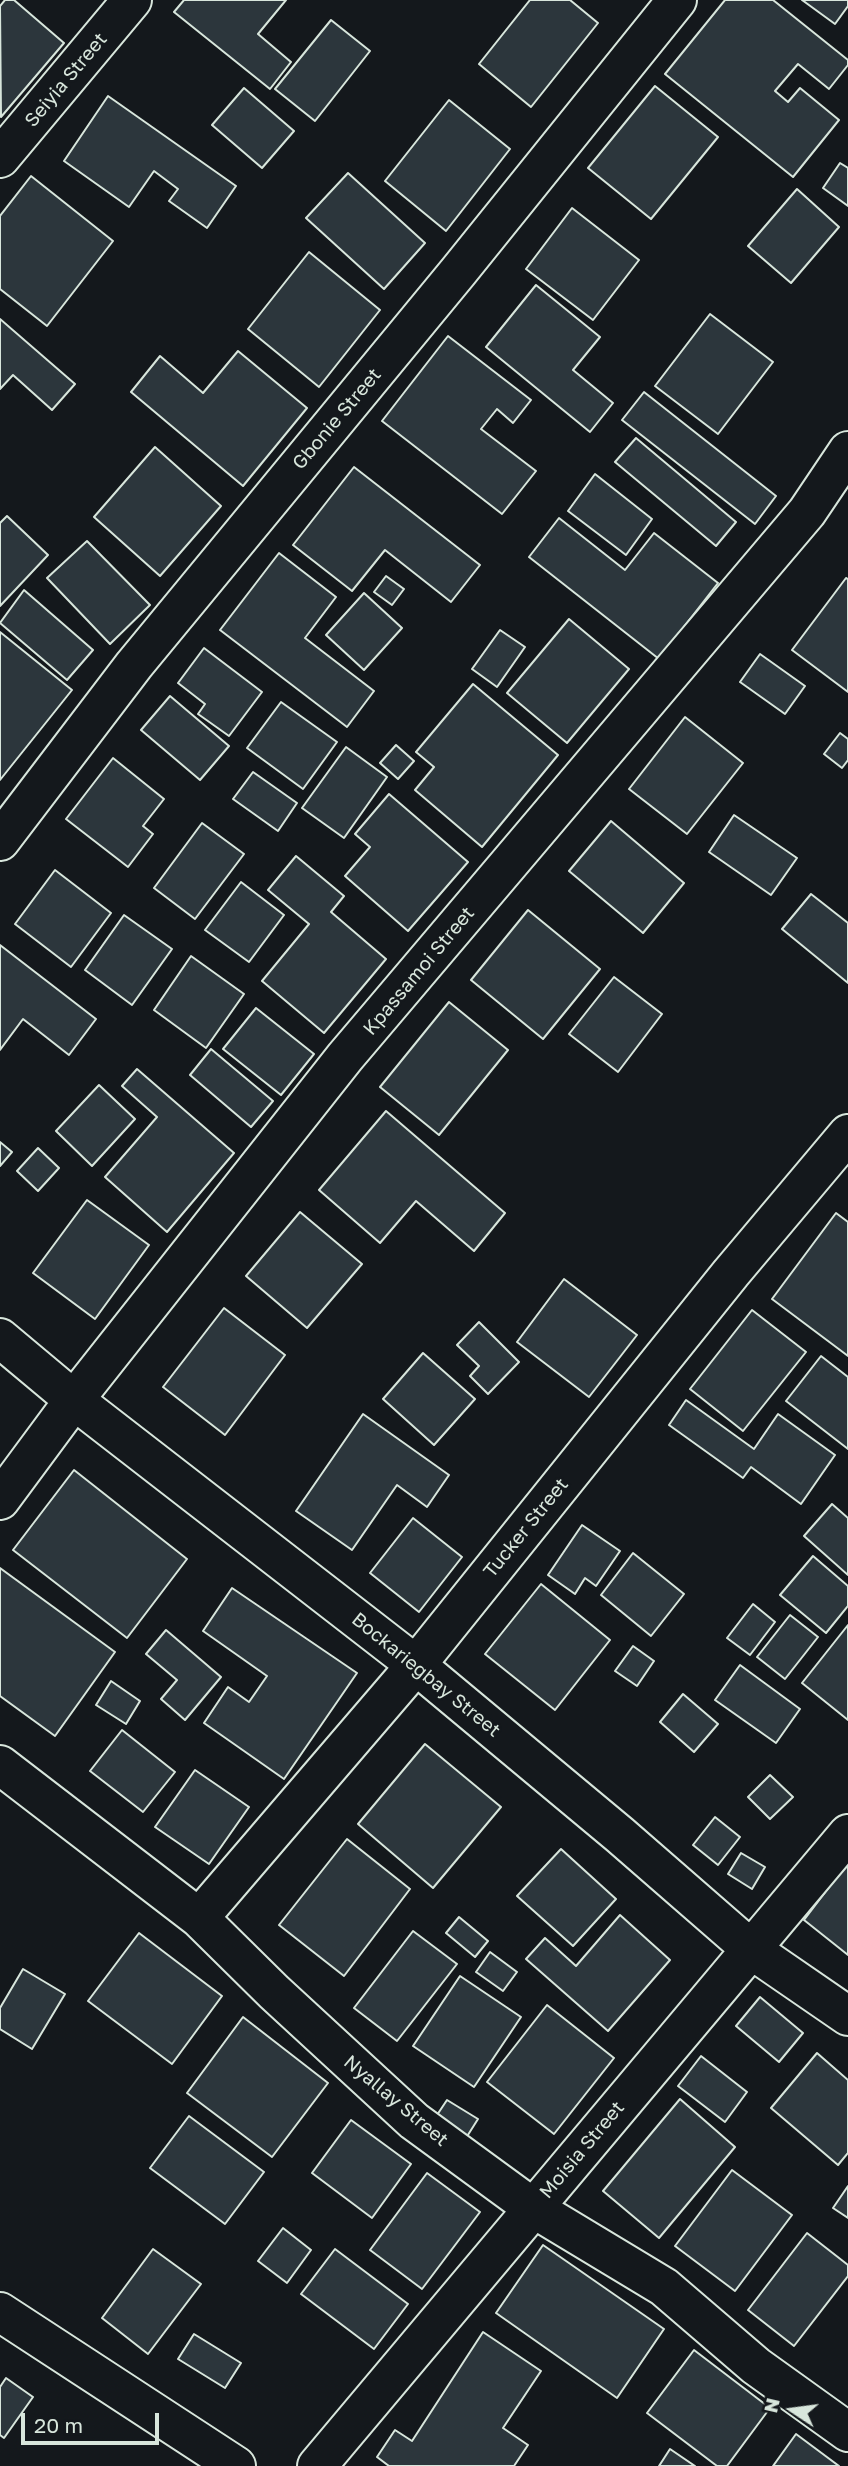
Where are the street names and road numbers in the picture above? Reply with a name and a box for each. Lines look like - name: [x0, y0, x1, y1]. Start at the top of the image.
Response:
- street label: Seiyia Street: [20, 28, 112, 132]
- street label: Gbonie Street: [288, 364, 386, 474]
- street label: Kpassamoi Street: [359, 902, 479, 1040]
- street label: Tucker Street: [479, 1474, 573, 1582]
- street label: Bockariegbay Street: [347, 1608, 505, 1742]
- street label: Nyallay Street: [339, 2051, 453, 2151]
- street label: Moisia Street: [535, 2097, 629, 2203]

